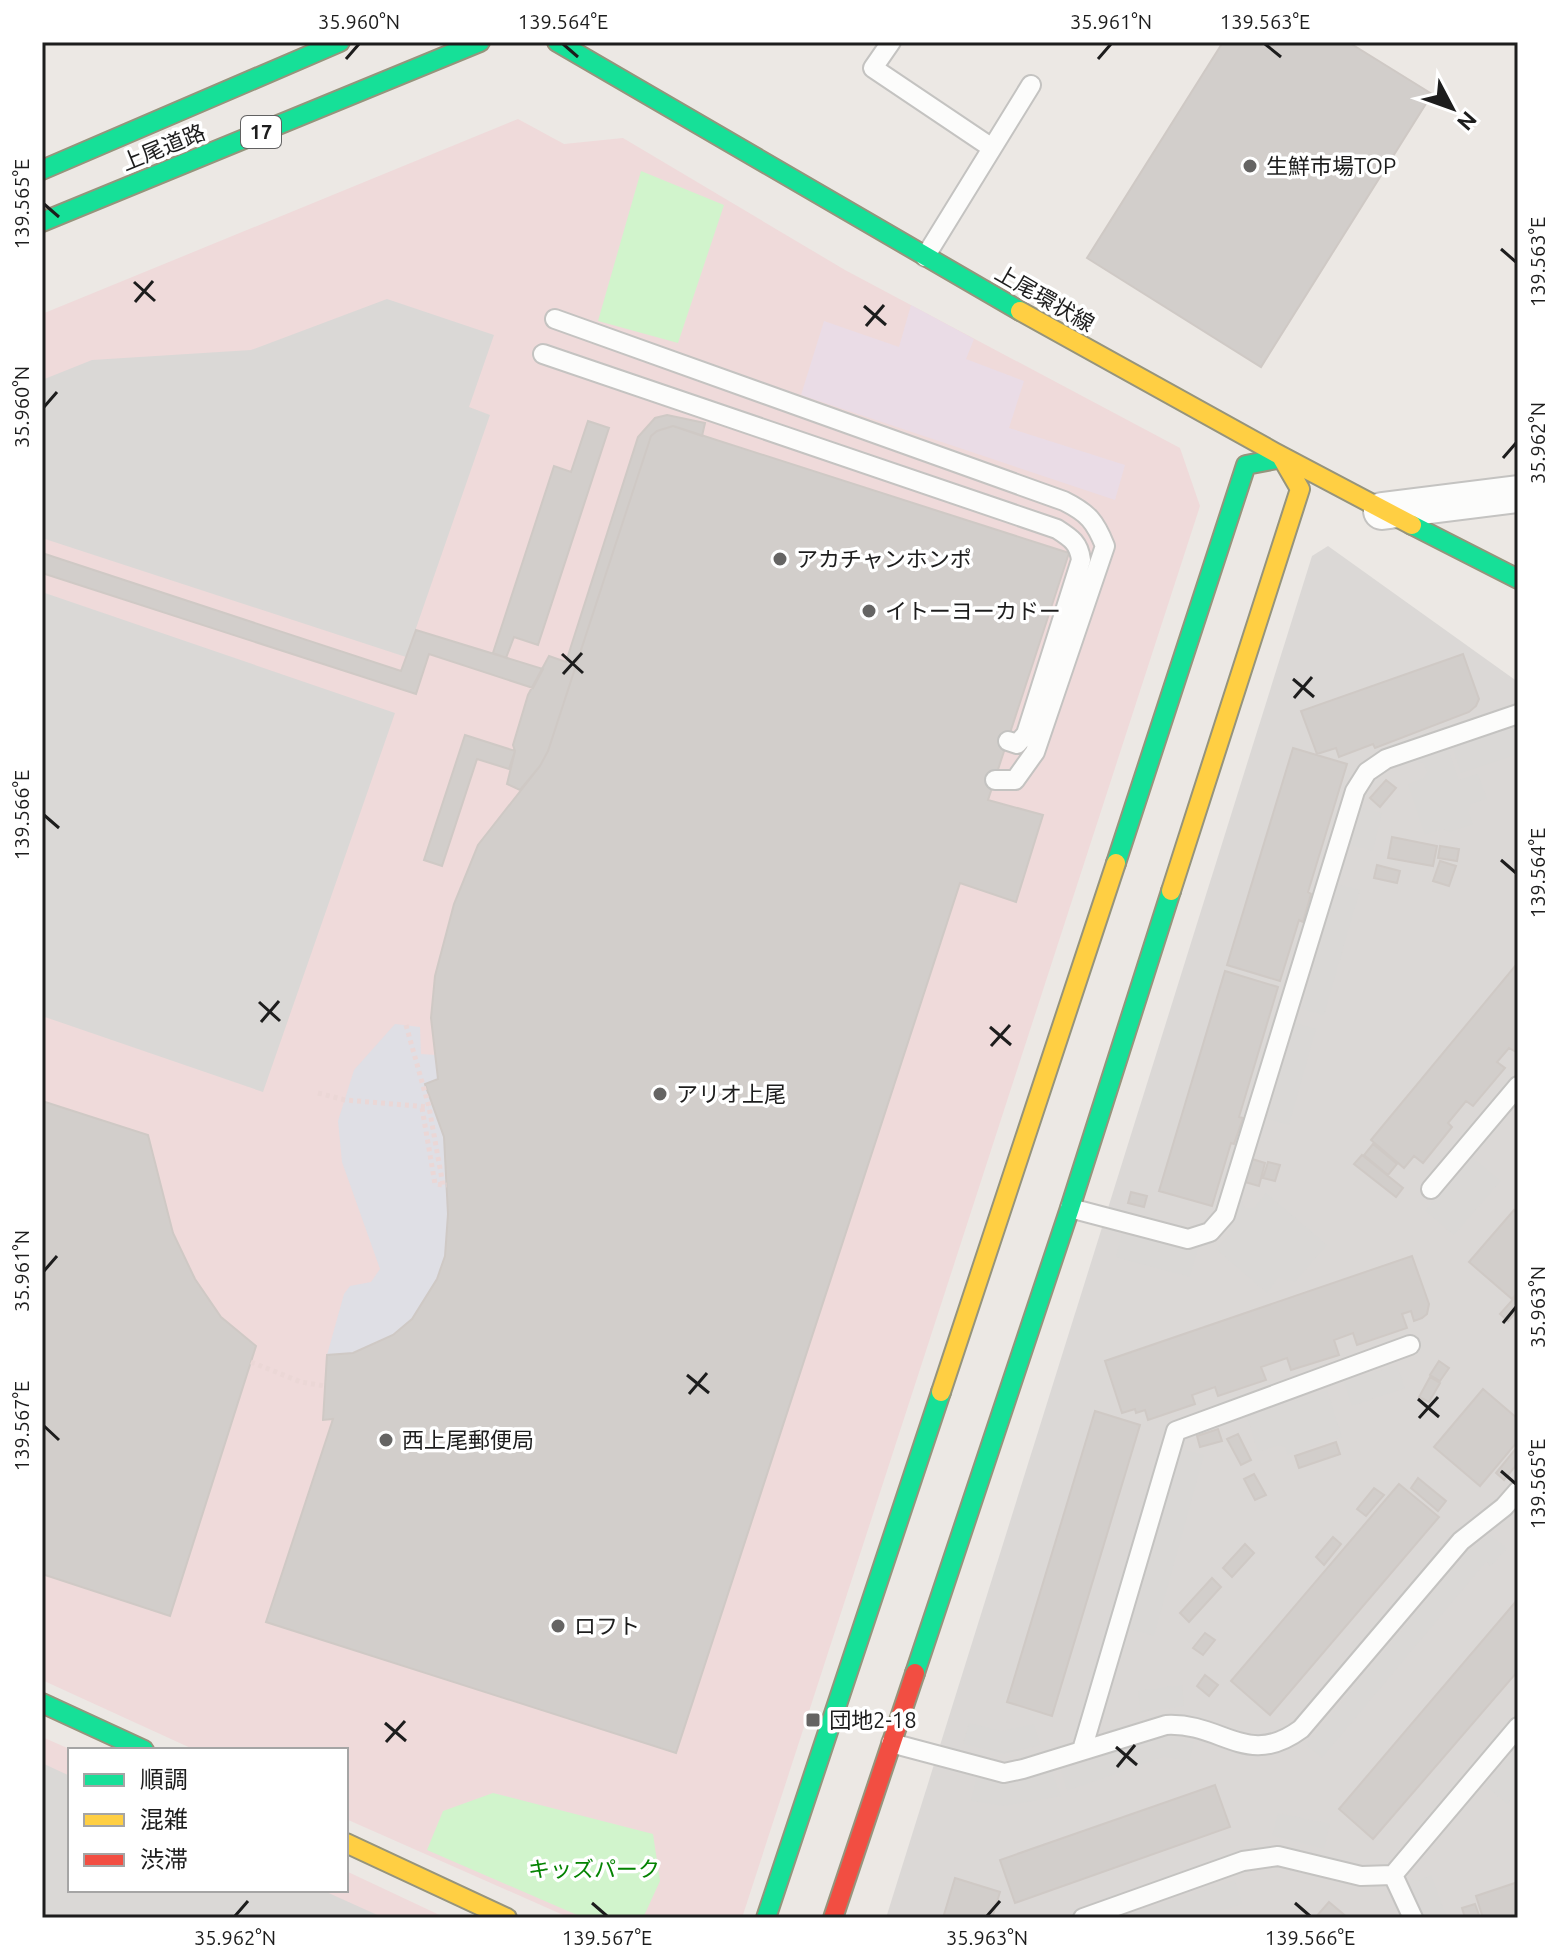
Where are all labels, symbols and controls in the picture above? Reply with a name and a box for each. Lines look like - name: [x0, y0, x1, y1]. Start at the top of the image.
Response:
- text: 35.960°N: [318, 10, 400, 33]
- text: 139.564°E: [518, 10, 608, 33]
- text: 35.961°N: [1070, 10, 1152, 33]
- text: 139.563°E: [1220, 10, 1310, 33]
- north arrow: [1412, 68, 1492, 148]
- text: N: [1453, 107, 1482, 136]
- road number: 17: [241, 116, 281, 148]
- street label: 上尾道路: [117, 118, 208, 175]
- place label: 生鮮市場TOP: [1266, 153, 1396, 178]
- marker: 生鮮市場TOP: [1241, 157, 1259, 175]
- text: 139.565°E: [10, 159, 33, 249]
- text: 139.563°E: [1526, 217, 1549, 307]
- street label: 上尾環状線: [991, 259, 1099, 336]
- text: 35.960°N: [10, 366, 33, 448]
- text: 35.962°N: [1526, 402, 1549, 484]
- place label: アカチャンホンポ: [796, 546, 972, 571]
- marker: アカチャンホンポ: [771, 550, 789, 568]
- place label: イトーヨーカドー: [885, 598, 1061, 623]
- marker: イトーヨーカドー: [860, 602, 878, 620]
- text: 139.566°E: [10, 770, 33, 860]
- text: 139.564°E: [1526, 828, 1549, 918]
- place label: アリオ上尾: [676, 1081, 786, 1106]
- marker: アリオ上尾: [651, 1085, 669, 1103]
- text: 35.961°N: [10, 1230, 33, 1312]
- text: 35.963°N: [1526, 1266, 1549, 1348]
- text: 139.567°E: [10, 1381, 33, 1471]
- place label: 西上尾郵便局: [402, 1427, 534, 1452]
- marker: 西上尾郵便局: [377, 1431, 395, 1449]
- text: 139.565°E: [1526, 1439, 1549, 1529]
- place label: ロフト: [574, 1613, 640, 1638]
- marker: ロフト: [549, 1617, 567, 1635]
- place label: 団地2-18: [829, 1707, 917, 1732]
- marker: 団地2-18: [804, 1711, 822, 1729]
- legend: [68, 1748, 348, 1892]
- text: 順調: [140, 1766, 188, 1793]
- text: 混雑: [140, 1806, 188, 1833]
- text: 渋滞: [140, 1846, 188, 1873]
- park label: キッズパーク: [528, 1856, 660, 1881]
- text: 35.962°N: [194, 1926, 276, 1949]
- text: 139.567°E: [562, 1926, 652, 1949]
- text: 35.963°N: [946, 1926, 1028, 1949]
- text: 139.566°E: [1265, 1926, 1355, 1949]

